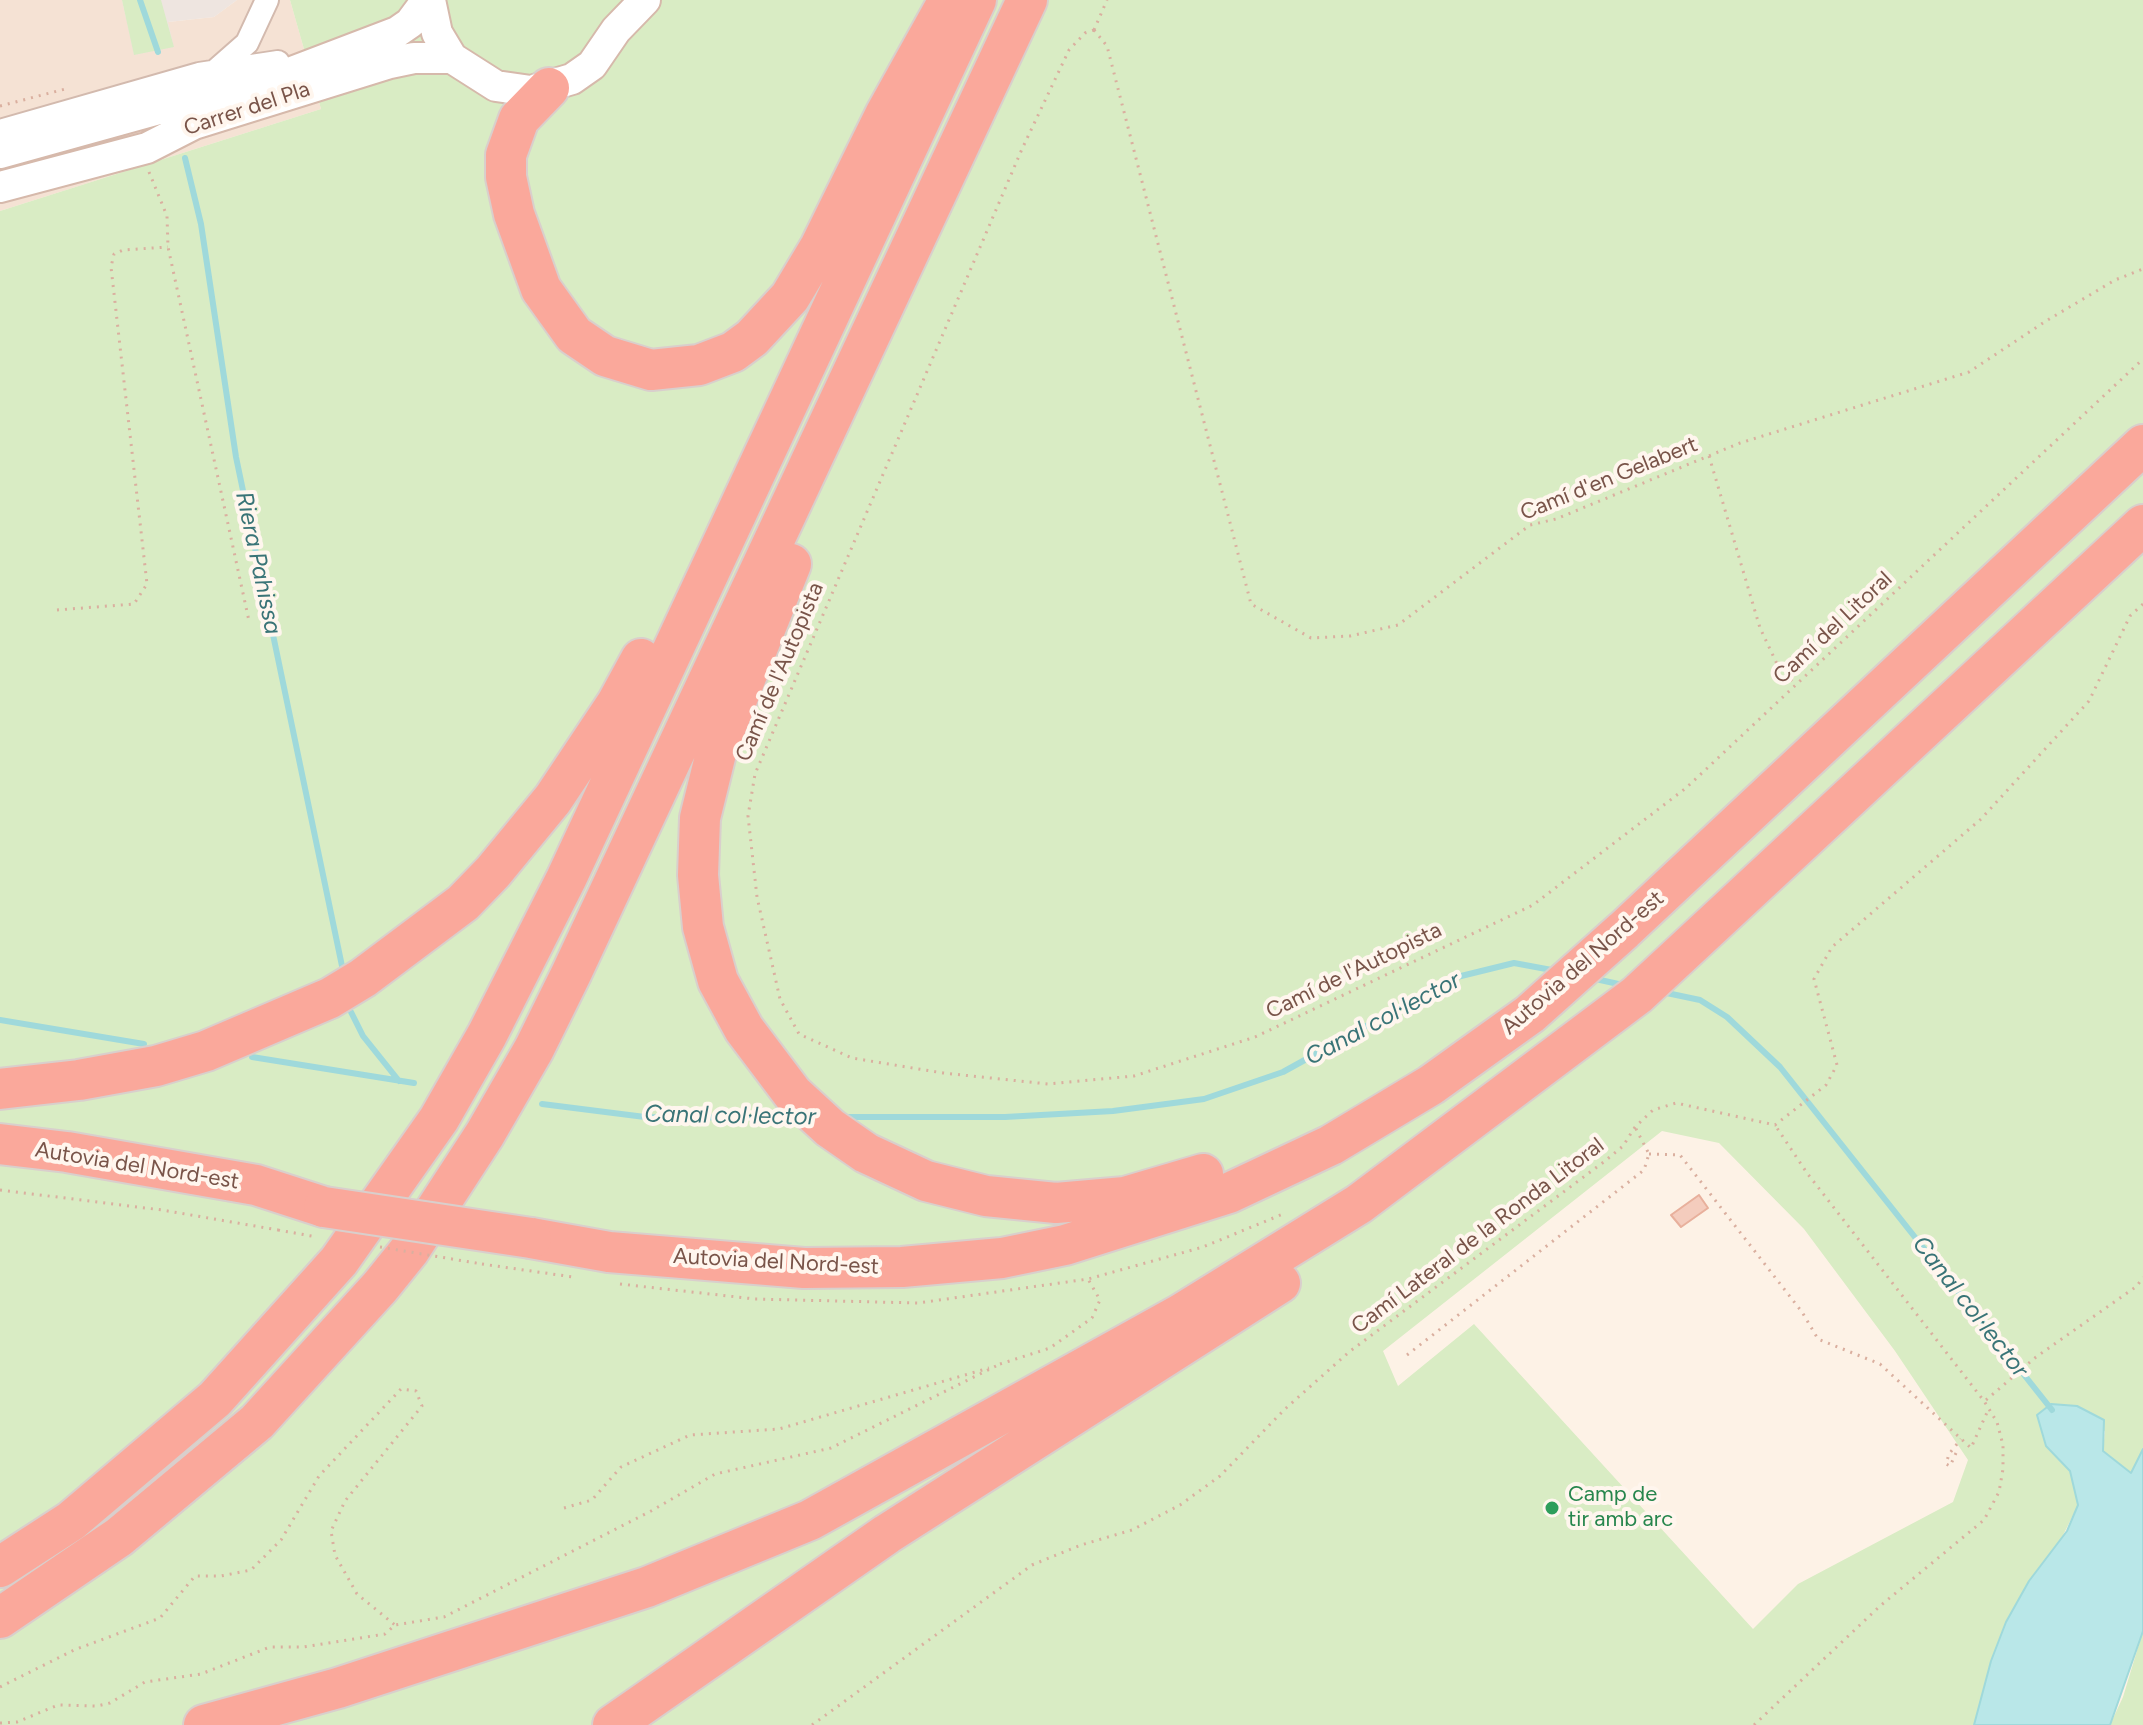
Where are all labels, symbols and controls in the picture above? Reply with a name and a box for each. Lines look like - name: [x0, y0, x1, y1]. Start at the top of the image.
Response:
- street label: Carrer del Pla: [181, 76, 313, 142]
- street label: Camí d'en Gelabert: [1517, 431, 1701, 527]
- water label: Riera Pahissa: [229, 489, 287, 637]
- street label: Camí del Litoral: [1768, 566, 1898, 690]
- street label: Camí de l'Autopista: [730, 578, 830, 766]
- street label: Autovia del Nord-est: [1497, 885, 1669, 1041]
- street label: Camí de l'Autopista: [1262, 917, 1446, 1025]
- water label: Canal col·lector: [1301, 966, 1465, 1072]
- water label: Canal col·lector: [644, 1100, 816, 1132]
- street label: Camí Lateral de la Ronda Litoral: [1346, 1132, 1610, 1340]
- street label: Autovia del Nord-est: [33, 1137, 241, 1195]
- water label: Canal col·lector: [1906, 1231, 2034, 1383]
- street label: Autovia del Nord-est: [672, 1243, 880, 1281]
- place label: Camp de tir amb arc: [1568, 1482, 1673, 1534]
- marker: Camp de tir amb arc: [1543, 1499, 1561, 1517]

